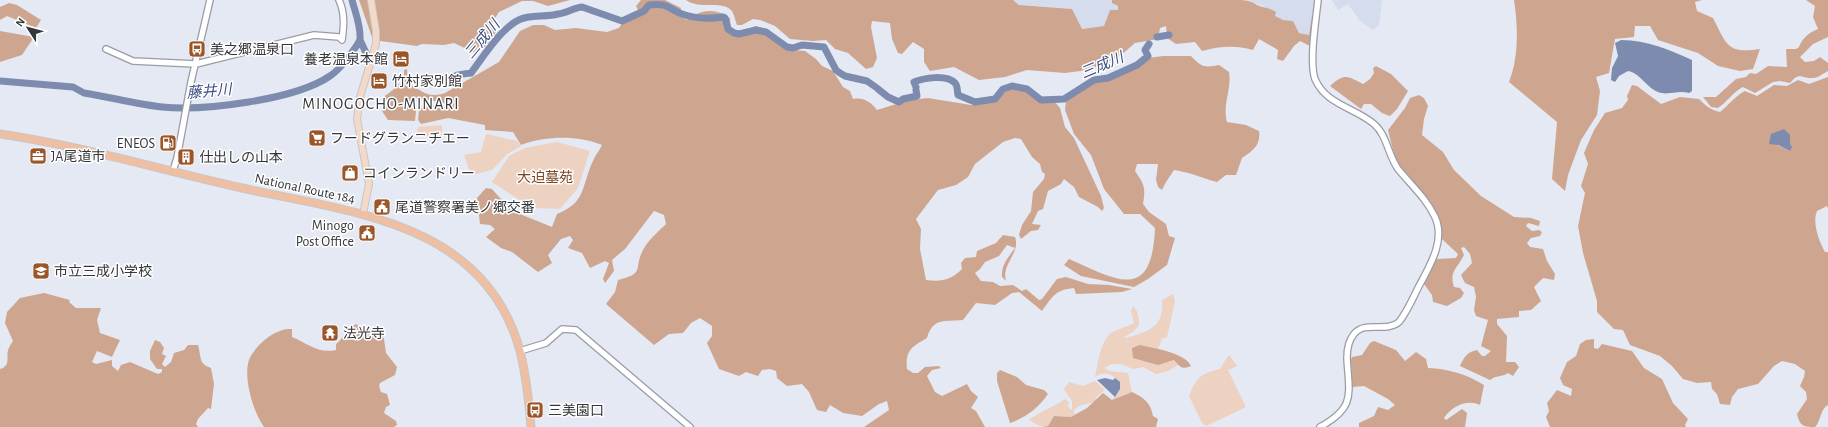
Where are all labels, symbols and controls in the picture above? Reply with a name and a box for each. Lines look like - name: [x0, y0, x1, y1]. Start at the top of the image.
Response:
- north arrow: [8, 8, 48, 48]
- water label: 三成川: [461, 15, 504, 61]
- text: N: [14, 16, 27, 29]
- bus stop icon: 美之郷温泉口: [187, 39, 207, 59]
- place label: 美之郷温泉口: [210, 41, 294, 57]
- water label: 三成川: [1078, 48, 1128, 81]
- hotel icon: 養老温泉本館: [391, 49, 411, 69]
- place label: 養老温泉本館: [304, 51, 388, 67]
- hotel icon: 竹村家別館: [369, 71, 389, 91]
- place label: 竹村家別館: [392, 73, 462, 89]
- water label: 藤井川: [186, 81, 234, 101]
- district label: MINOGOCHO-MINARI: [302, 96, 460, 112]
- supermarket icon: フードグランニチエー: [307, 128, 327, 148]
- place label: フードグランニチエー: [330, 131, 470, 146]
- fuel station icon: ENEOS: [158, 133, 178, 153]
- place label: ENEOS: [117, 137, 155, 151]
- office icon: JA尾道市: [28, 146, 48, 166]
- building icon: 仕出しの山本: [176, 147, 196, 167]
- place label: JA尾道市: [51, 149, 105, 164]
- place label: 仕出しの山本: [199, 149, 283, 165]
- shop icon: コインランドリー: [340, 163, 360, 183]
- place label: コインランドリー: [363, 167, 475, 181]
- park label: 大迫墓苑: [517, 170, 573, 185]
- street label: National Route 184: [253, 171, 357, 207]
- public building icon: 尾道警察署美ノ郷交番: [372, 197, 392, 217]
- place label: 尾道警察署美ノ郷交番: [395, 200, 535, 215]
- place label: Minogo Post Office: [296, 219, 354, 249]
- public building icon: Minogo Post Office: [357, 223, 377, 243]
- school or university icon: 市立三成小学校: [31, 261, 51, 281]
- place label: 市立三成小学校: [54, 264, 152, 279]
- temple icon: 法光寺: [320, 323, 340, 343]
- place label: 法光寺: [343, 326, 385, 341]
- bus stop icon: 三美園口: [525, 400, 545, 420]
- place label: 三美園口: [548, 403, 604, 418]

